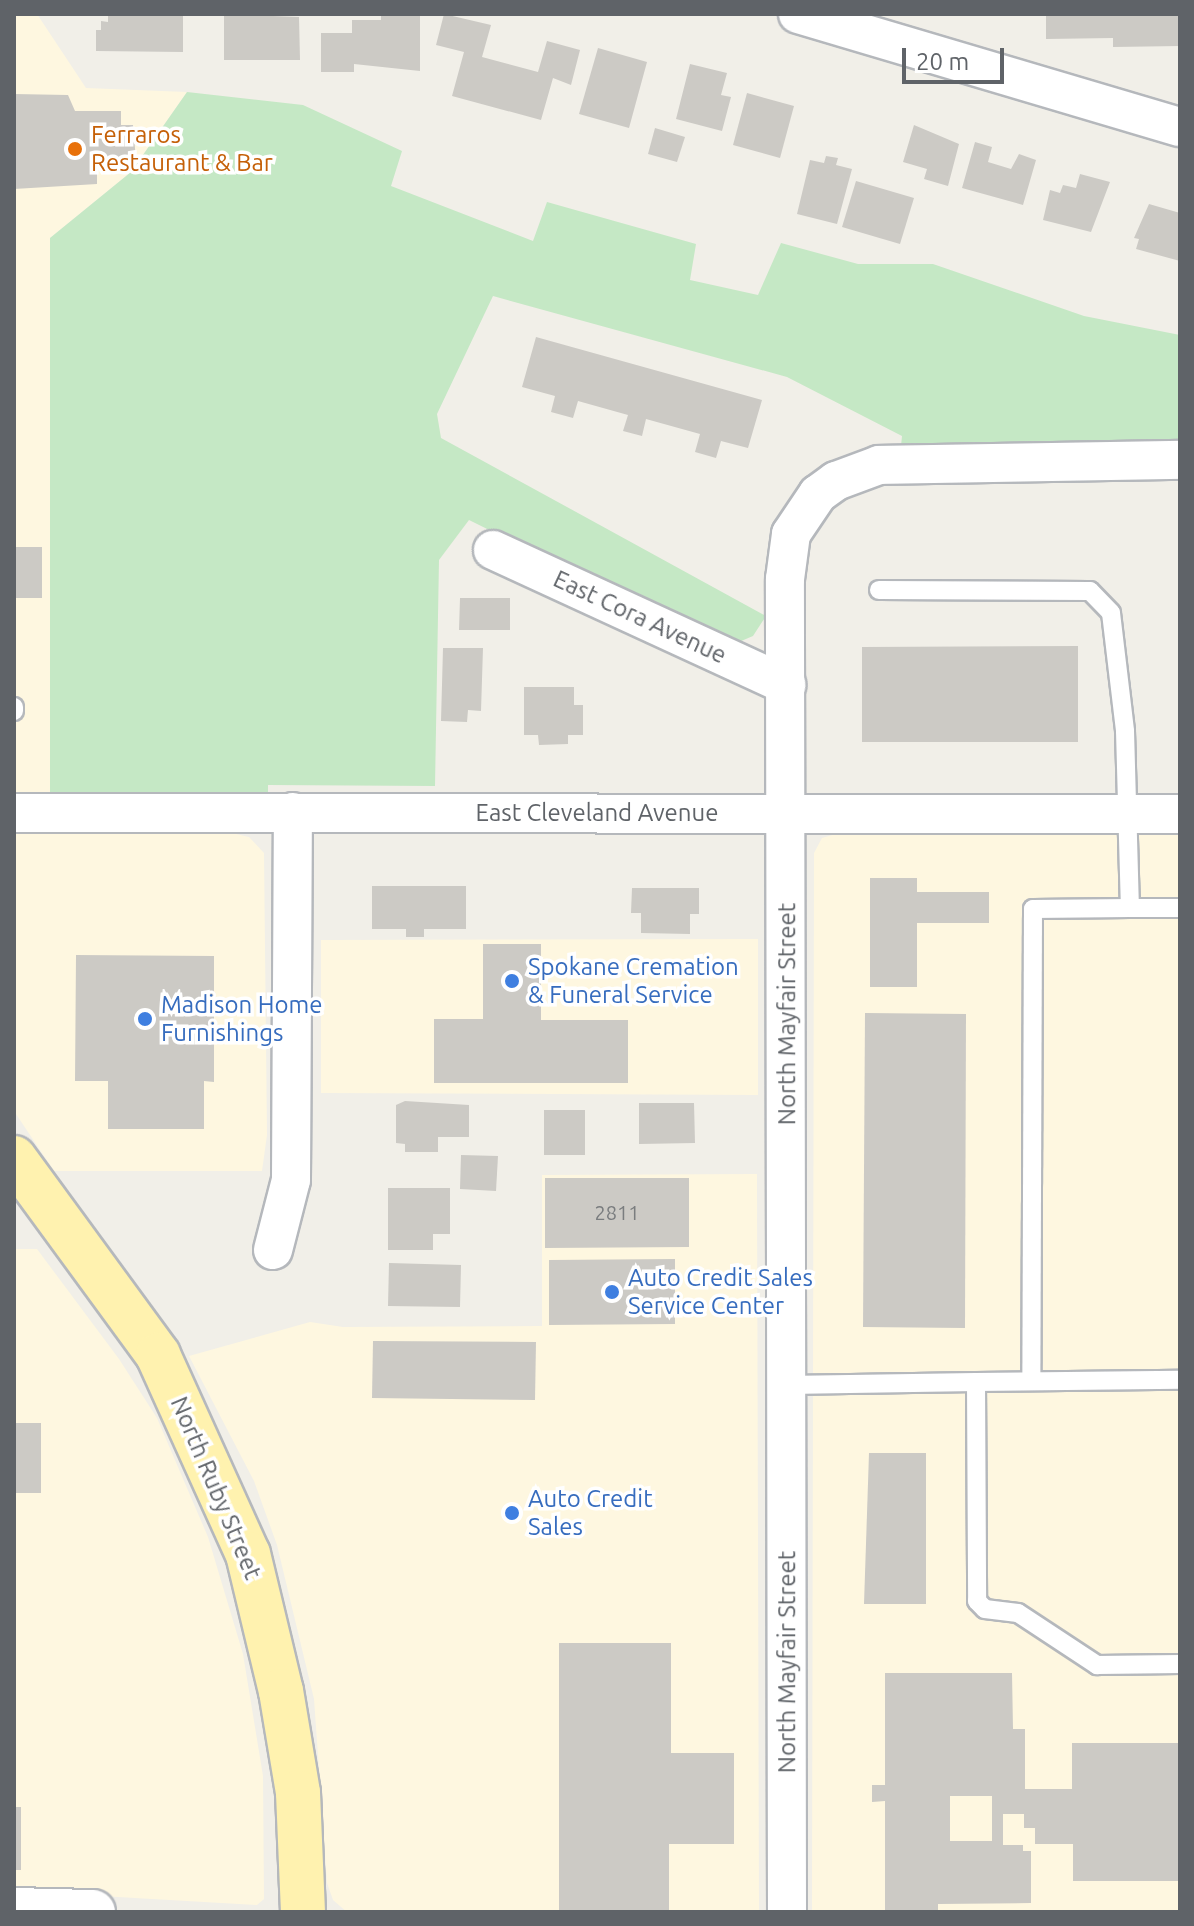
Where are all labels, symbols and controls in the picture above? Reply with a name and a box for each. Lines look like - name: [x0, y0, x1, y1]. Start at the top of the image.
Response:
- scale bar: [906, 32, 1008, 82]
- text: 20 m: [916, 48, 969, 75]
- place label: Ferraros Restaurant & Bar: [91, 121, 273, 177]
- marker: Ferraros Restaurant & Bar: [66, 140, 84, 158]
- street label: East Cora Avenue: [549, 564, 731, 670]
- street label: East Cleveland Avenue: [475, 799, 719, 827]
- street label: North Mayfair Street: [773, 903, 801, 1125]
- place label: Spokane Cremation & Funeral Service: [528, 953, 739, 1009]
- marker: Spokane Cremation & Funeral Service: [503, 972, 521, 990]
- place label: Madison Home Furnishings: [161, 991, 322, 1047]
- marker: Madison Home Furnishings: [136, 1010, 154, 1028]
- house number: 2811: [594, 1200, 640, 1224]
- place label: Auto Credit Sales Service Center: [628, 1264, 813, 1320]
- marker: Auto Credit Sales Service Center: [603, 1283, 621, 1301]
- street label: North Ruby Street: [165, 1392, 267, 1584]
- place label: Auto Credit Sales: [528, 1485, 653, 1541]
- marker: Auto Credit Sales: [503, 1504, 521, 1522]
- street label: North Mayfair Street: [773, 1551, 801, 1773]

